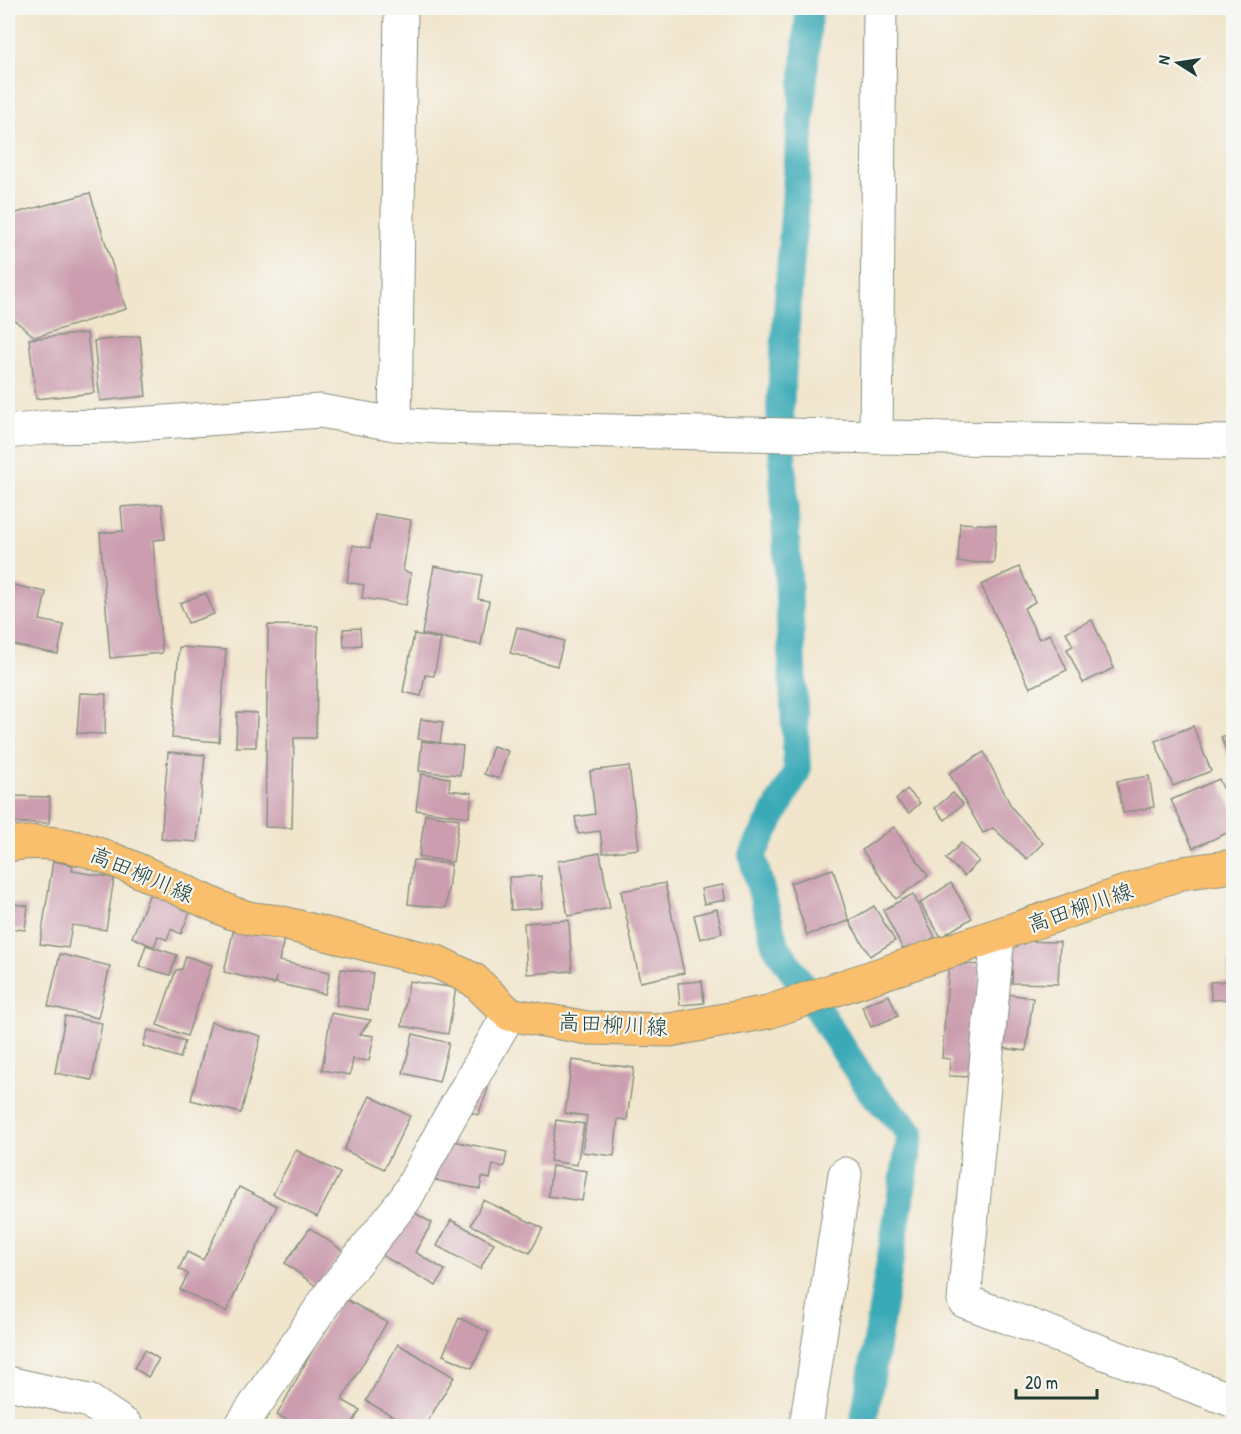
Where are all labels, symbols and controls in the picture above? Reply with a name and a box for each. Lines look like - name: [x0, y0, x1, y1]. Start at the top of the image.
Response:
- north arrow: [1148, 33, 1208, 93]
- text: N: [1152, 53, 1175, 66]
- street label: 高田柳川線: [86, 839, 198, 909]
- street label: 高田柳川線: [1023, 875, 1137, 939]
- street label: 高田柳川線: [557, 1006, 669, 1042]
- scale bar: [1016, 1362, 1097, 1400]
- text: 20 m: [1025, 1370, 1058, 1395]

